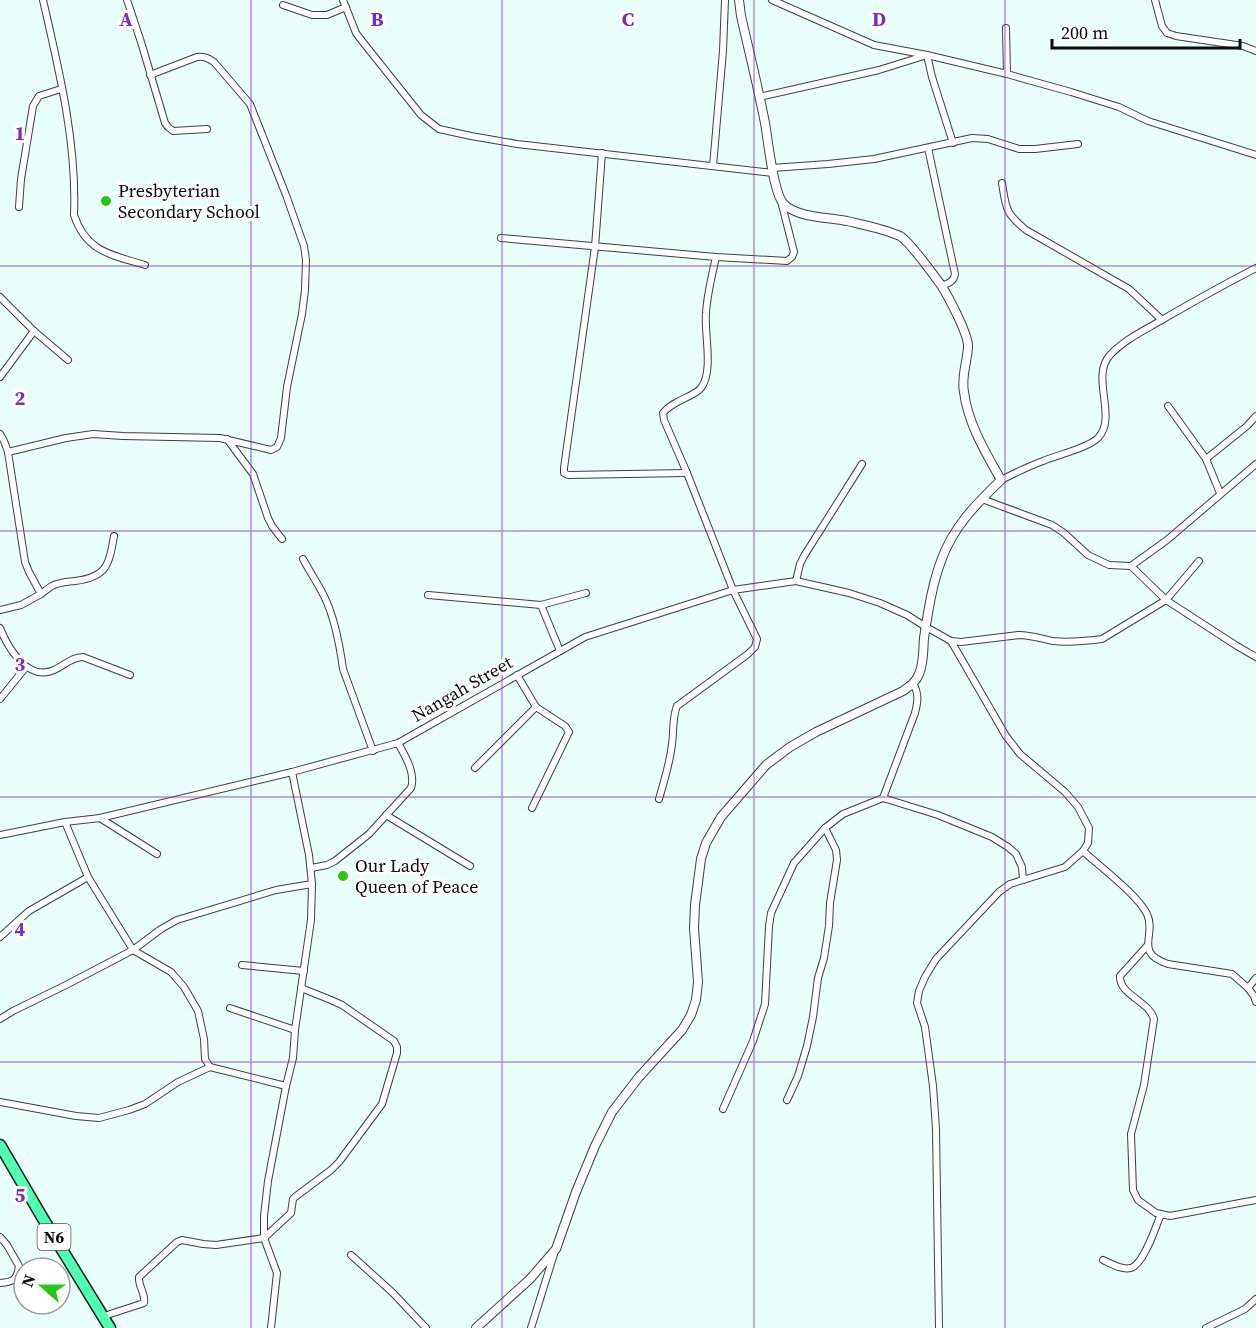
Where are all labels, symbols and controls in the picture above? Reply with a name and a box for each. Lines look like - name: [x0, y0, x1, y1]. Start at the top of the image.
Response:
- text: A: [119, 5, 133, 33]
- text: B: [370, 5, 384, 33]
- text: C: [622, 5, 634, 33]
- text: D: [872, 5, 886, 33]
- scale bar: [1052, 12, 1240, 50]
- text: 200 m: [1061, 20, 1108, 45]
- text: 1: [15, 119, 25, 147]
- place label: Presbyterian Secondary School: [118, 178, 260, 224]
- marker: Presbyterian Secondary School: [99, 194, 113, 208]
- text: 2: [15, 384, 26, 412]
- text: 3: [15, 650, 26, 678]
- street label: Nangah Street: [407, 650, 517, 728]
- place label: Our Lady Queen of Peace: [355, 853, 478, 899]
- marker: Our Lady Queen of Peace: [336, 869, 350, 883]
- text: 4: [15, 915, 26, 943]
- text: 5: [15, 1181, 26, 1209]
- road number: N6: [38, 1224, 70, 1250]
- north arrow: [12, 1256, 72, 1316]
- text: N: [16, 1271, 40, 1290]

